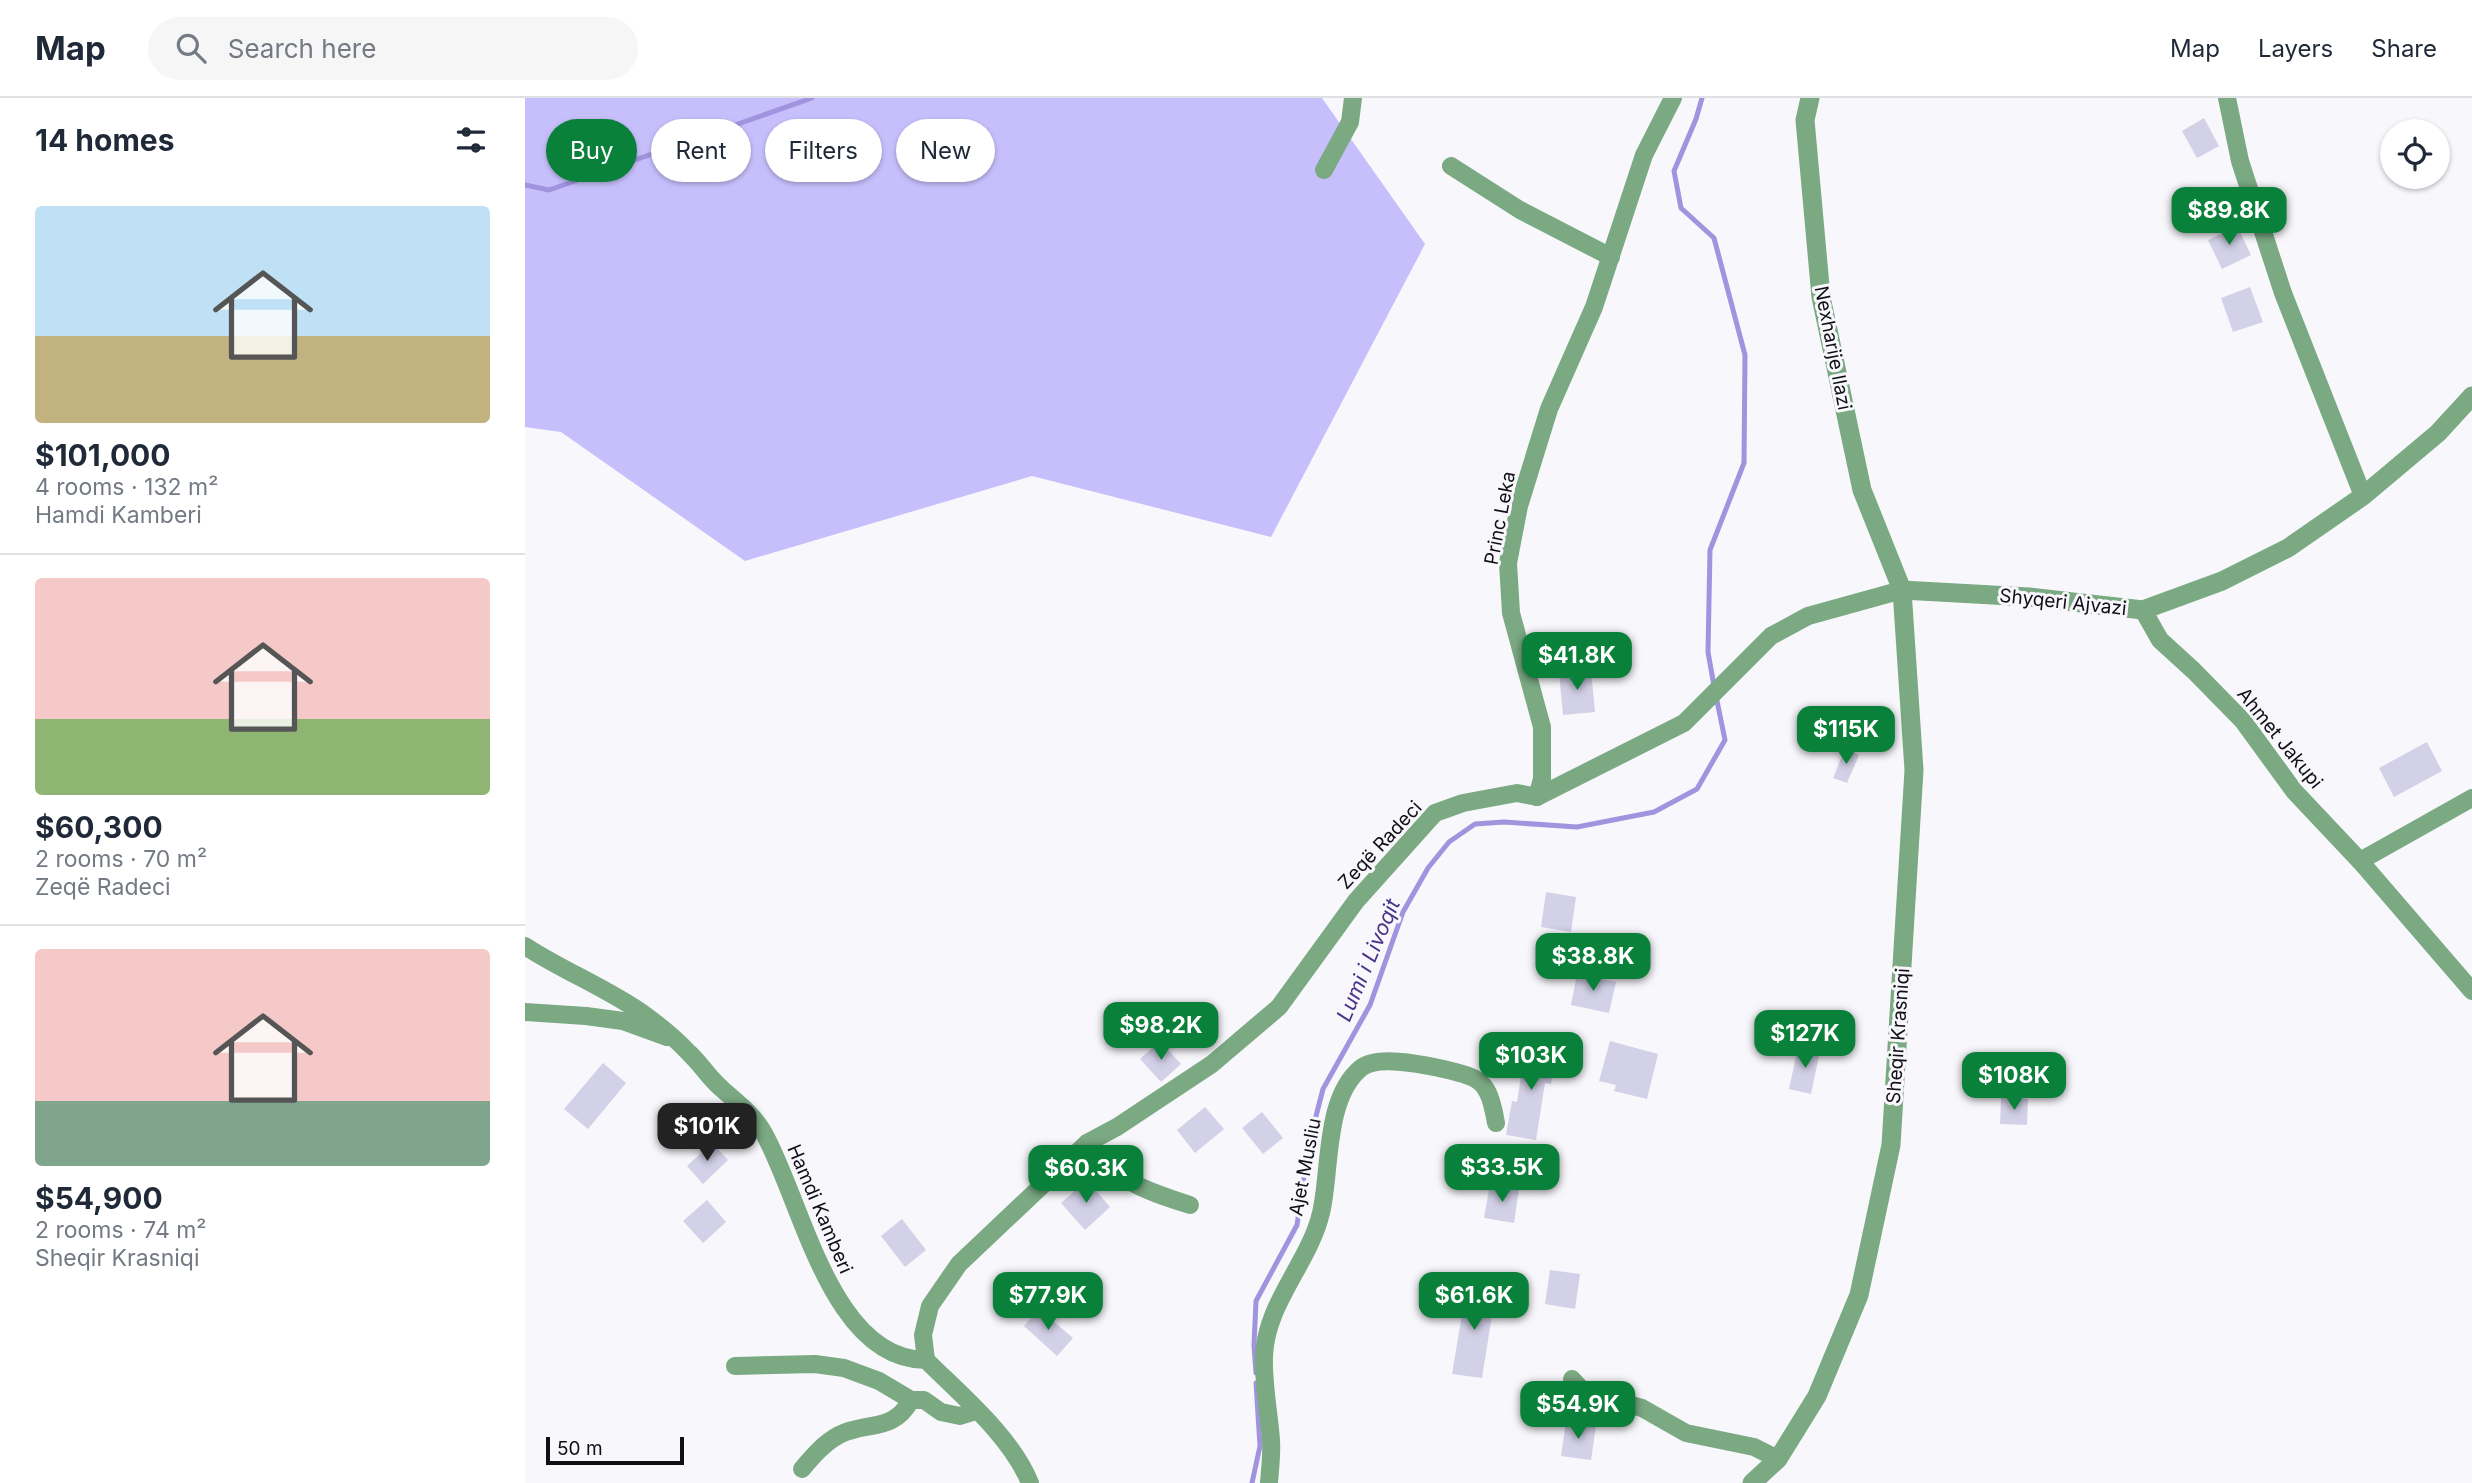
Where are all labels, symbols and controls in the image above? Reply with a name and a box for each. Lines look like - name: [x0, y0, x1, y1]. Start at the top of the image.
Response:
- search box: [148, 17, 638, 80]
- text: Map: [35, 28, 106, 68]
- icon: search: [172, 29, 210, 67]
- text: Search here: [228, 33, 376, 64]
- text: Map: [2170, 34, 2220, 63]
- text: Layers: [2258, 34, 2333, 63]
- text: Share: [2371, 34, 2437, 63]
- chip: Buy: [546, 119, 637, 182]
- chip: Rent: [651, 119, 751, 182]
- chip: Filters: [765, 119, 882, 182]
- chip: New: [896, 119, 995, 182]
- map controls: [2380, 119, 2450, 189]
- button: locate: [2380, 119, 2450, 189]
- icon: filters: [452, 121, 490, 159]
- text: 14 homes: [35, 122, 174, 158]
- pin: $89.8K: [2172, 188, 2286, 247]
- text: $89.8K: [2188, 196, 2270, 224]
- icon: home: [200, 252, 326, 378]
- street label: Nexharije Ilazi: [1810, 284, 1856, 412]
- text: $101,000: [35, 437, 171, 473]
- street label: Princ Leka: [1480, 469, 1520, 567]
- text: 4 rooms · 132 m²: [35, 473, 218, 501]
- text: Hamdi Kamberi: [35, 501, 202, 529]
- street label: Shyqeri Ajvazi: [1998, 584, 2128, 620]
- icon: home: [200, 624, 326, 750]
- pin: $41.8K: [1520, 632, 1634, 692]
- text: $41.8K: [1538, 641, 1616, 669]
- street label: Ahmet Jakupi: [2232, 683, 2328, 793]
- pin: $115K: [1797, 706, 1895, 766]
- text: $115K: [1813, 715, 1879, 743]
- street label: Zeqë Radeci: [1333, 796, 1427, 894]
- text: $60,300: [35, 809, 163, 845]
- text: 2 rooms · 70 m²: [35, 845, 207, 873]
- text: Zeqë Radeci: [35, 873, 171, 901]
- water label: Lumi i Livoqit: [1331, 894, 1405, 1025]
- pin: $38.8K: [1536, 934, 1650, 993]
- text: $38.8K: [1552, 942, 1634, 970]
- street label: Sheqir Krasniqi: [1882, 967, 1914, 1105]
- icon: home: [200, 995, 326, 1121]
- pin: $98.2K: [1104, 1002, 1218, 1062]
- pin: $127K: [1756, 1010, 1854, 1070]
- text: $98.2K: [1119, 1011, 1203, 1039]
- text: $127K: [1770, 1019, 1840, 1047]
- pin: $103K: [1482, 1032, 1580, 1092]
- text: $103K: [1495, 1041, 1567, 1069]
- pin: $108K: [1965, 1052, 2063, 1112]
- text: $108K: [1978, 1061, 2050, 1089]
- pin: $101K: [658, 1104, 756, 1163]
- text: $101K: [674, 1112, 740, 1140]
- street label: Ajet Musliu: [1284, 1116, 1326, 1218]
- street label: Hamdi Kamberi: [782, 1141, 858, 1277]
- pin: $33.5K: [1445, 1144, 1559, 1204]
- pin: $60.3K: [1029, 1146, 1143, 1205]
- text: $33.5K: [1460, 1153, 1544, 1181]
- text: $60.3K: [1044, 1154, 1128, 1182]
- text: $54,900: [35, 1180, 163, 1216]
- text: 2 rooms · 74 m²: [35, 1216, 207, 1244]
- text: Sheqir Krasniqi: [35, 1244, 200, 1272]
- pin: $77.9K: [991, 1272, 1105, 1332]
- pin: $61.6K: [1417, 1272, 1531, 1332]
- text: $77.9K: [1009, 1281, 1087, 1309]
- text: $61.6K: [1435, 1281, 1513, 1309]
- pin: $54.9K: [1521, 1382, 1635, 1441]
- text: $54.9K: [1536, 1390, 1620, 1418]
- scale bar: [546, 1434, 684, 1466]
- text: 50 m: [557, 1437, 603, 1460]

